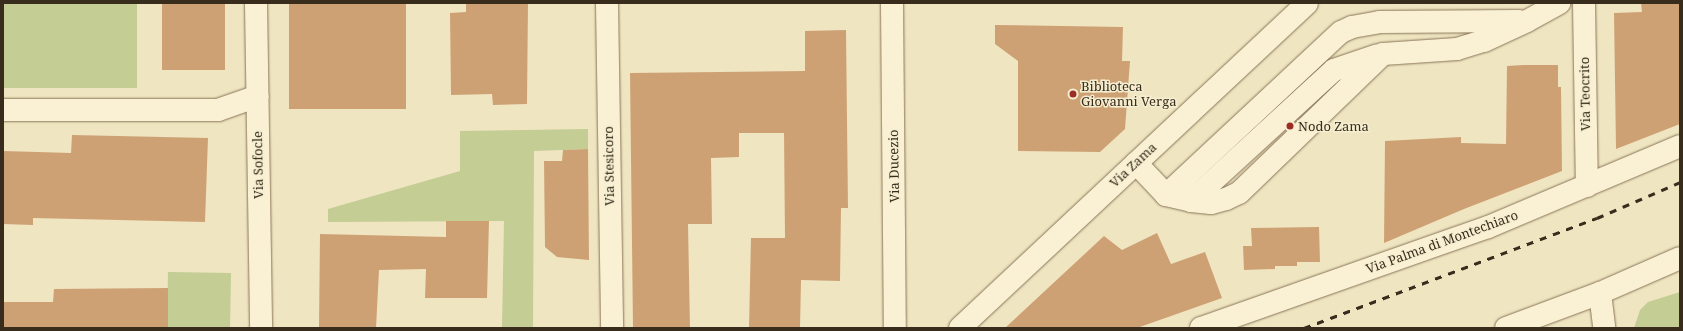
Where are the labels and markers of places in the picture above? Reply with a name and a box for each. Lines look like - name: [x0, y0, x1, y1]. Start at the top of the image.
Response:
- place label: Biblioteca Giovanni Verga: [1081, 79, 1176, 110]
- marker: Biblioteca Giovanni Verga: [1068, 89, 1078, 99]
- place label: Nodo Zama: [1298, 118, 1369, 134]
- marker: Nodo Zama: [1285, 121, 1295, 131]

